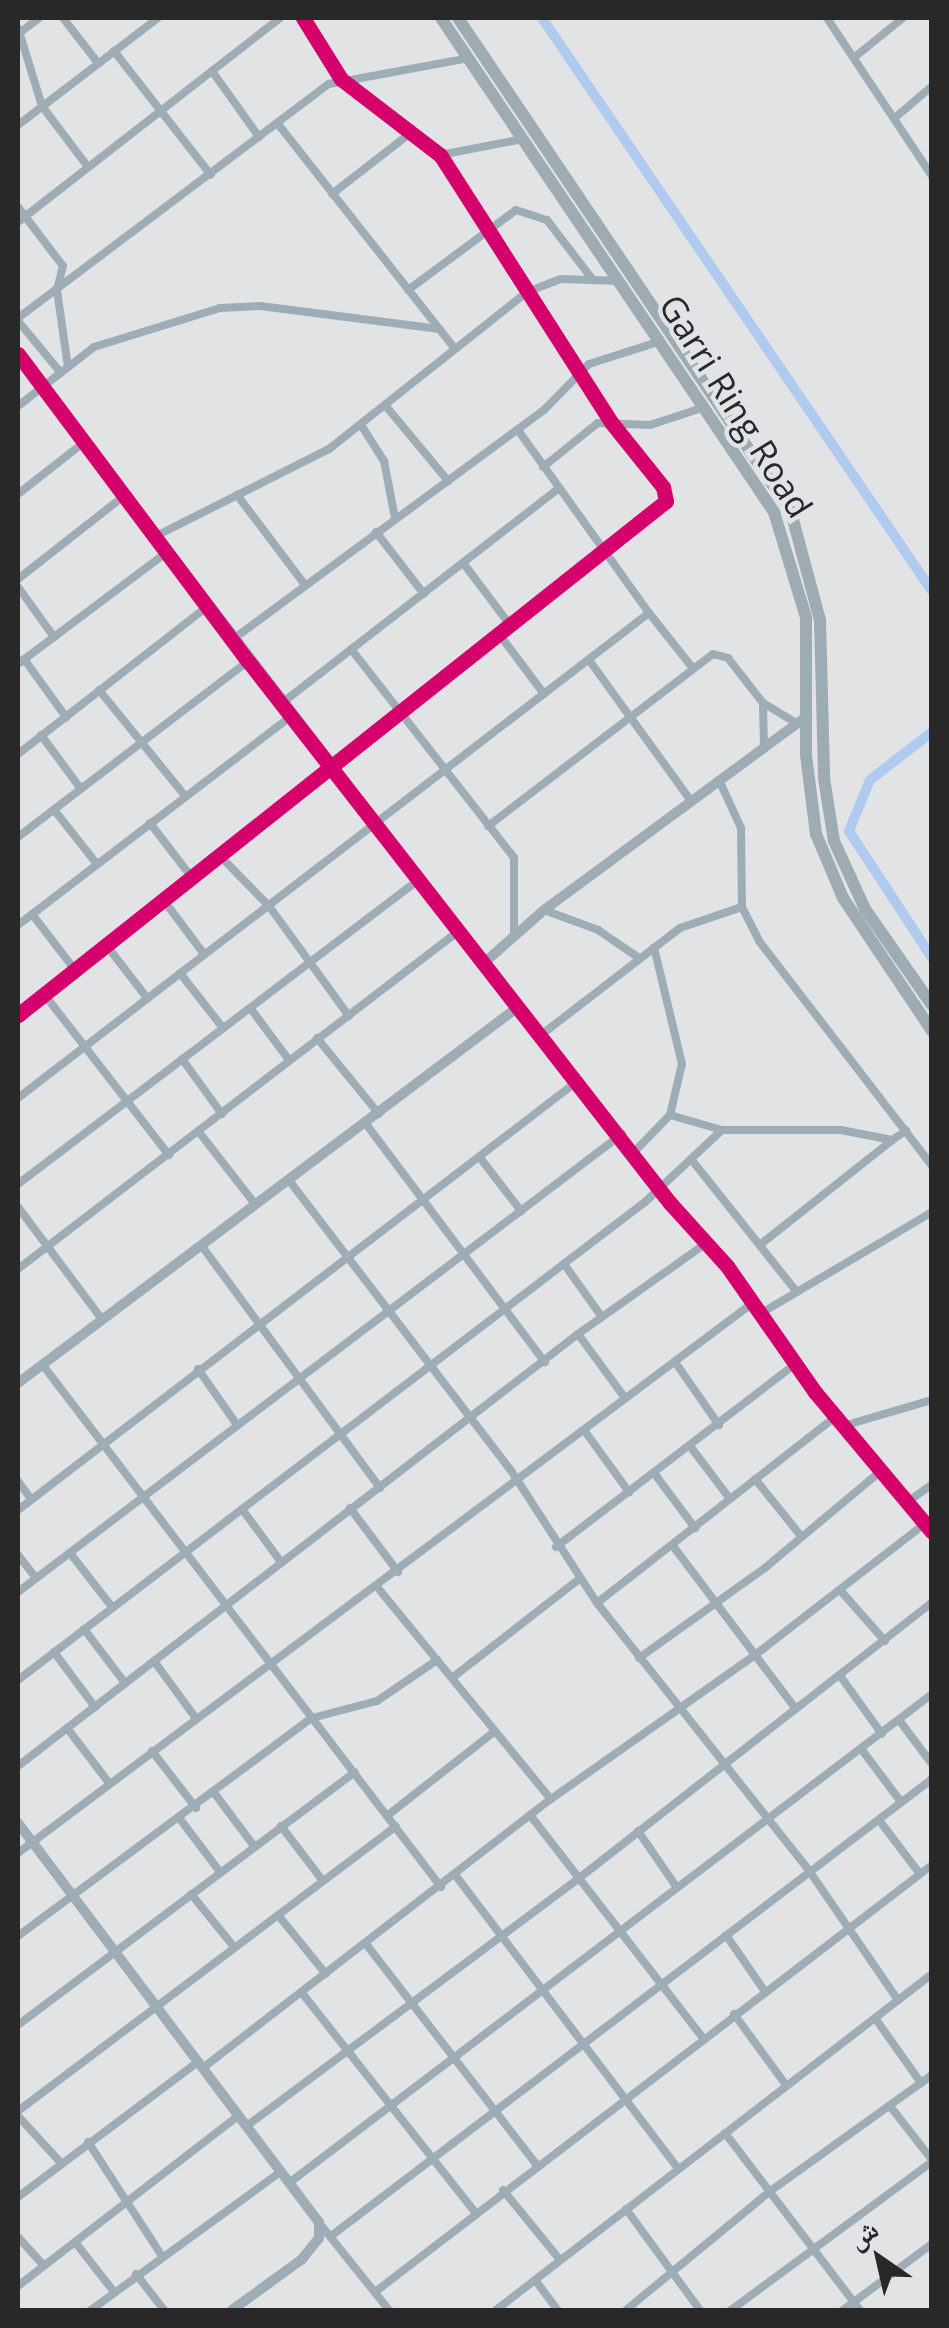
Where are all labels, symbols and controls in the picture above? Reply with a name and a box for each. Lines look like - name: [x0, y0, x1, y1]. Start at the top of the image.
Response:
- street label: Garri Ring Road: [651, 287, 821, 525]
- north arrow: [829, 2208, 929, 2308]
- text: ش: [839, 2209, 885, 2257]

